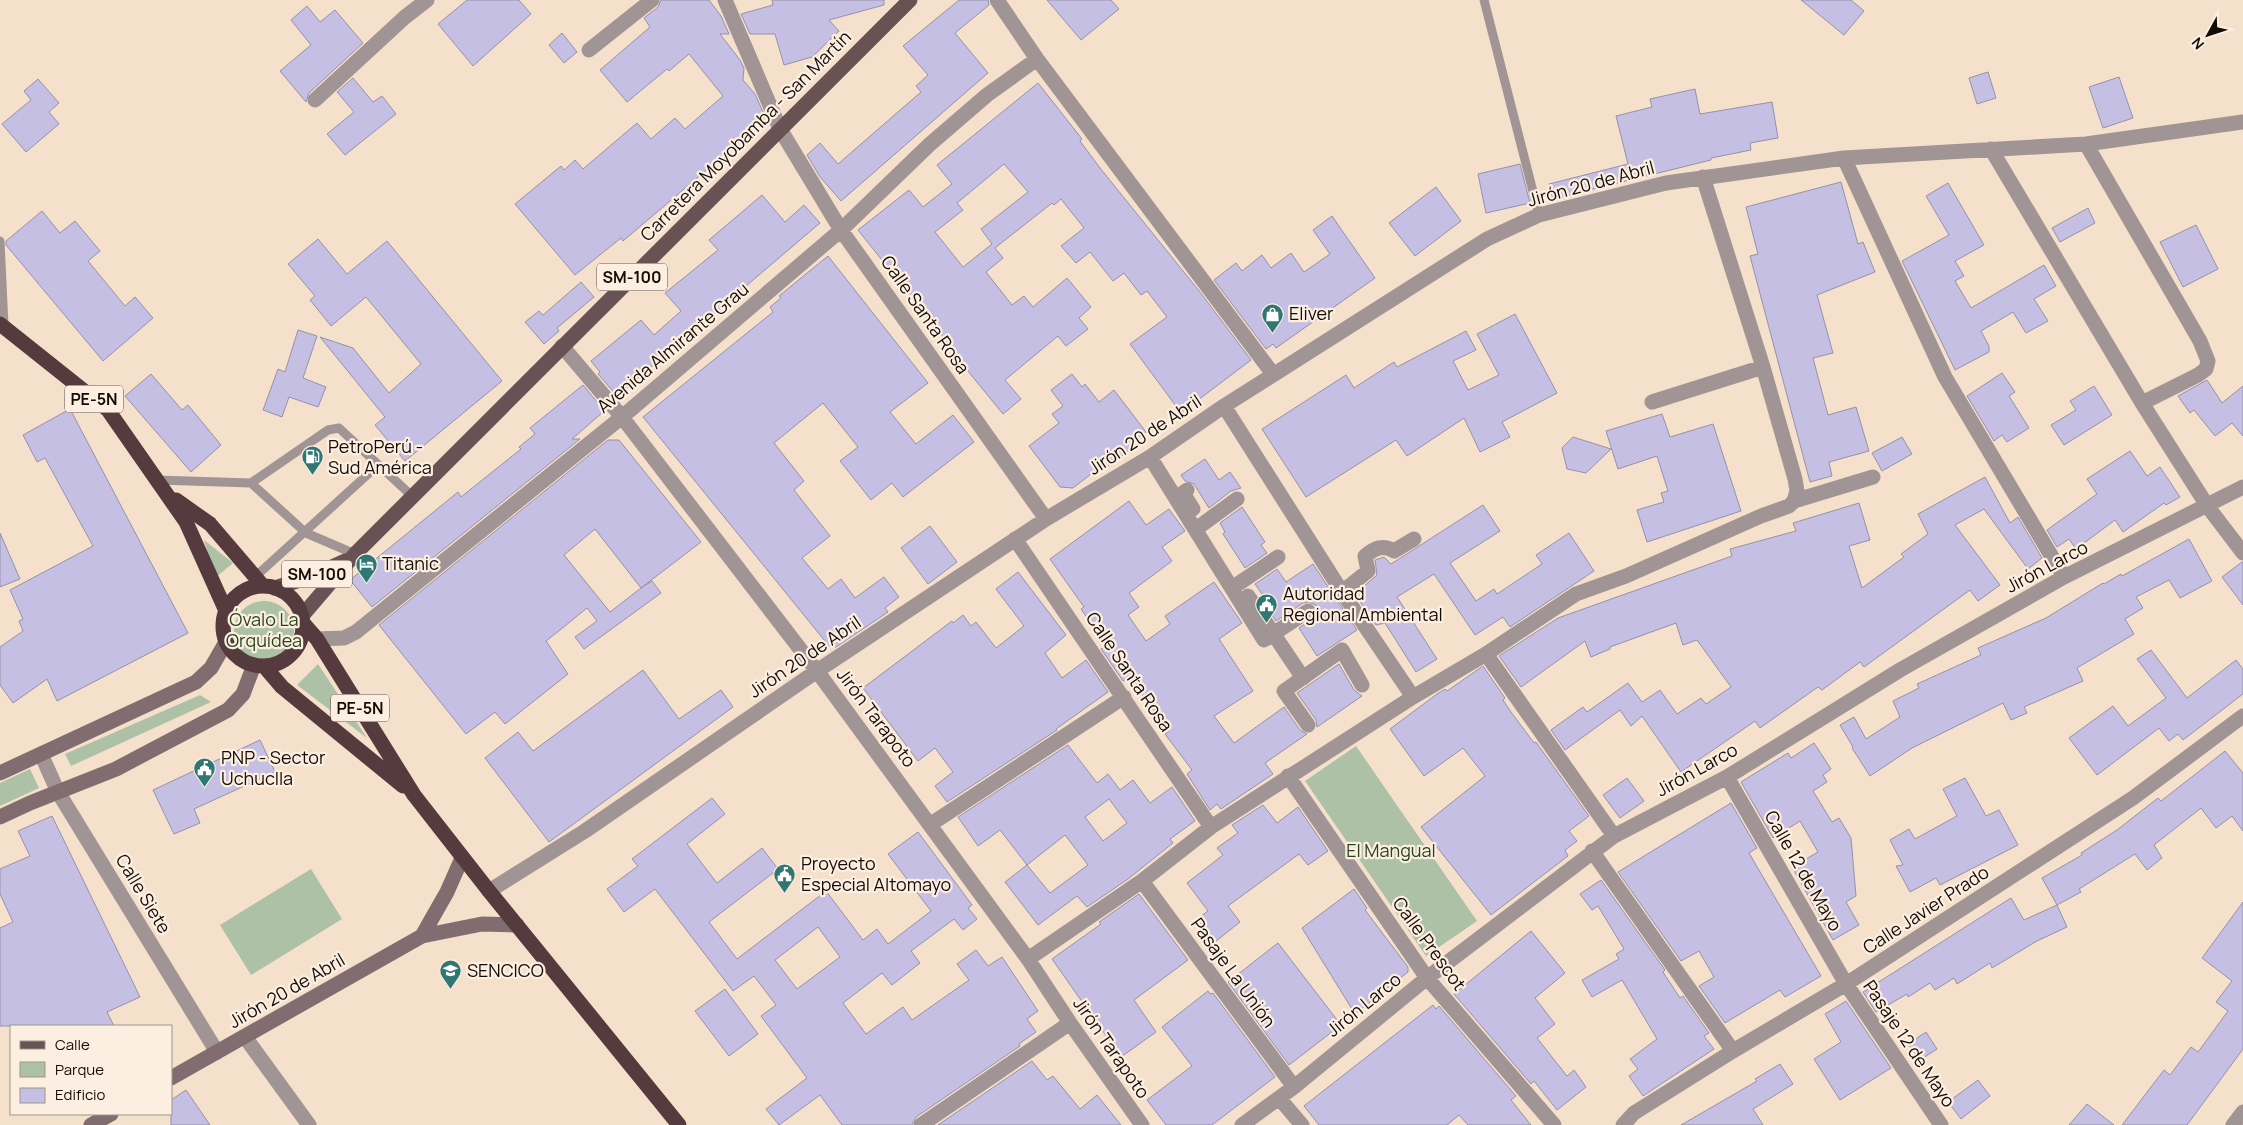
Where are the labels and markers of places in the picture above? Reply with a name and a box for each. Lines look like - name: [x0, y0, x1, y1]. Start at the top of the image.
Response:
- place label: Eliver: [1289, 301, 1334, 325]
- shop icon: Eliver: [1261, 302, 1285, 333]
- place label: PetroPerú - Sud América: [328, 434, 432, 479]
- fuel station icon: PetroPerú - Sud América: [300, 445, 324, 476]
- place label: Titanic: [382, 551, 439, 575]
- hotel icon: Titanic: [354, 552, 378, 583]
- place label: Autoridad Regional Ambiental: [1283, 581, 1443, 626]
- public building icon: Autoridad Regional Ambiental: [1255, 592, 1279, 623]
- place label: PNP - Sector Uchuclla: [221, 745, 326, 790]
- public building icon: PNP - Sector Uchuclla: [193, 756, 217, 787]
- place label: Proyecto Especial Altomayo: [801, 851, 951, 896]
- public building icon: Proyecto Especial Altomayo: [773, 862, 797, 893]
- place label: SENCICO: [467, 958, 544, 982]
- school or university icon: SENCICO: [439, 959, 463, 990]

